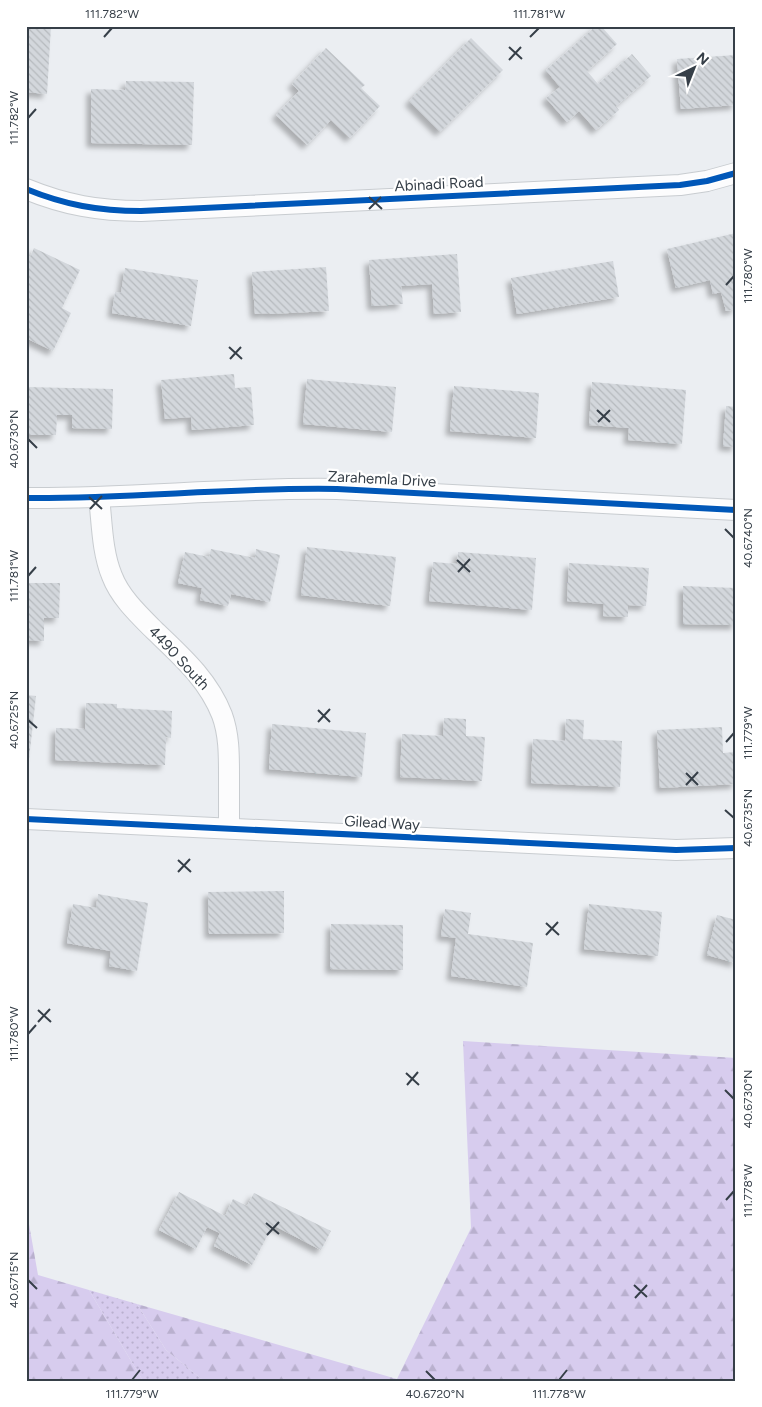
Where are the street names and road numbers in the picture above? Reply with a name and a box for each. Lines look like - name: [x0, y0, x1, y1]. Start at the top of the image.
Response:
- street label: Abinadi Road: [394, 173, 484, 195]
- street label: Zarahemla Drive: [327, 467, 437, 491]
- street label: 4490 South: [145, 622, 213, 694]
- street label: Gilead Way: [344, 812, 420, 834]

